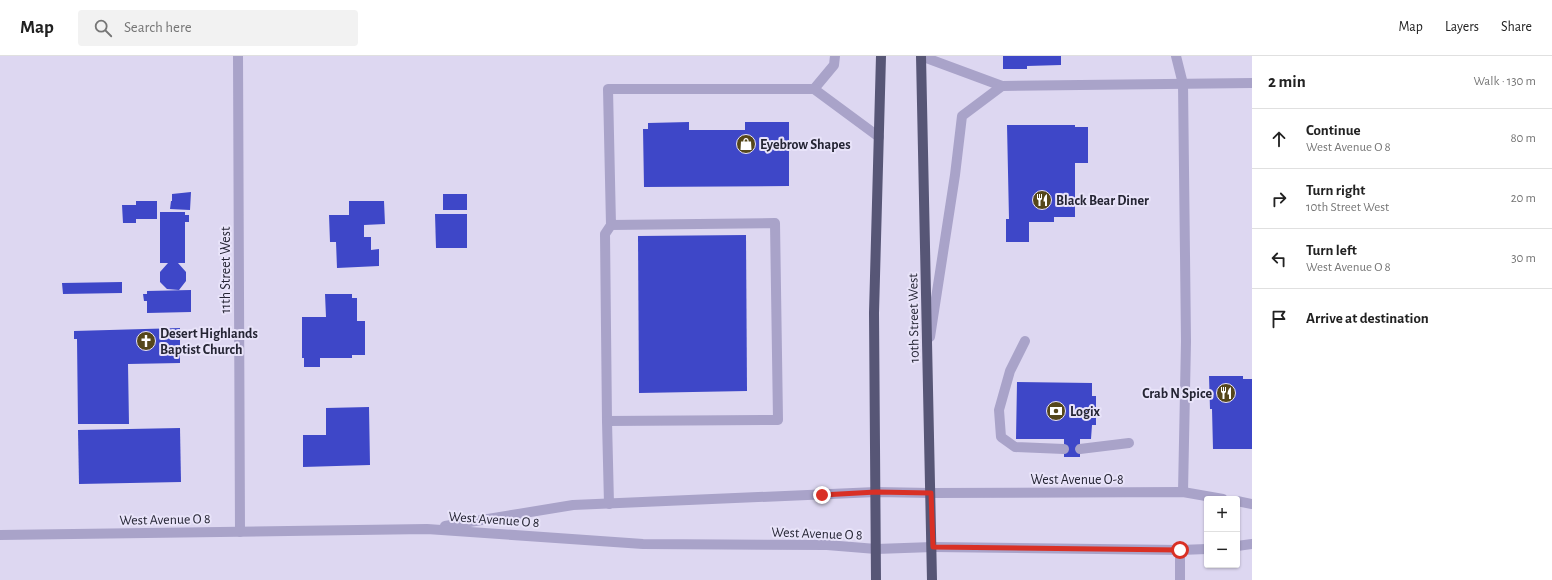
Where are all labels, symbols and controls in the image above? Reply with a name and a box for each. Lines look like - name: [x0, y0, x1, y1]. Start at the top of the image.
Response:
- search box: [78, 10, 358, 46]
- icon: search: [92, 17, 114, 39]
- text: Map: [20, 18, 54, 37]
- text: Search here: [124, 20, 192, 35]
- text: Map: [1398, 20, 1423, 34]
- text: Layers: [1445, 20, 1479, 34]
- text: Share: [1501, 20, 1532, 34]
- text: 2 min: [1268, 73, 1306, 90]
- text: Walk · 130 m: [1473, 75, 1536, 88]
- text: Continue: [1306, 123, 1361, 138]
- icon: ahead: [1268, 128, 1290, 150]
- text: 80 m: [1510, 132, 1536, 145]
- shop icon: Eyebrow Shapes: [735, 133, 757, 155]
- place label: Eyebrow Shapes: [760, 138, 851, 152]
- text: West Avenue O 8: [1306, 141, 1391, 154]
- text: Turn right: [1306, 183, 1365, 198]
- icon: right: [1268, 188, 1290, 210]
- restaurant icon: Black Bear Diner: [1031, 189, 1053, 211]
- text: 20 m: [1511, 192, 1536, 205]
- place label: Black Bear Diner: [1056, 194, 1149, 208]
- text: 10th Street West: [1306, 201, 1389, 214]
- street label: 11th Street West: [219, 226, 233, 313]
- text: Turn left: [1306, 243, 1357, 258]
- icon: left: [1268, 248, 1290, 270]
- text: 30 m: [1511, 252, 1536, 265]
- text: West Avenue O 8: [1306, 261, 1391, 274]
- street label: 10th Street West: [906, 273, 922, 363]
- icon: arrive: [1268, 308, 1290, 330]
- text: Arrive at destination: [1306, 311, 1429, 326]
- place label: Desert Highlands Baptist Church: [160, 327, 258, 357]
- church icon: Desert Highlands Baptist Church: [135, 330, 157, 352]
- restaurant icon: Crab N Spice: [1215, 382, 1237, 404]
- place label: Crab N Spice: [1142, 387, 1212, 401]
- bank icon: Logix: [1045, 400, 1067, 422]
- place label: Logix: [1070, 405, 1101, 419]
- street label: West Avenue O-8: [1030, 473, 1124, 487]
- route end: [813, 486, 831, 504]
- map controls: [1204, 496, 1240, 568]
- button: +: [1204, 496, 1240, 532]
- street label: West Avenue O 8: [448, 510, 540, 530]
- street label: West Avenue O 8: [119, 512, 211, 528]
- street label: West Avenue O 8: [771, 525, 863, 543]
- button: −: [1204, 532, 1240, 568]
- route start: [1171, 541, 1189, 559]

